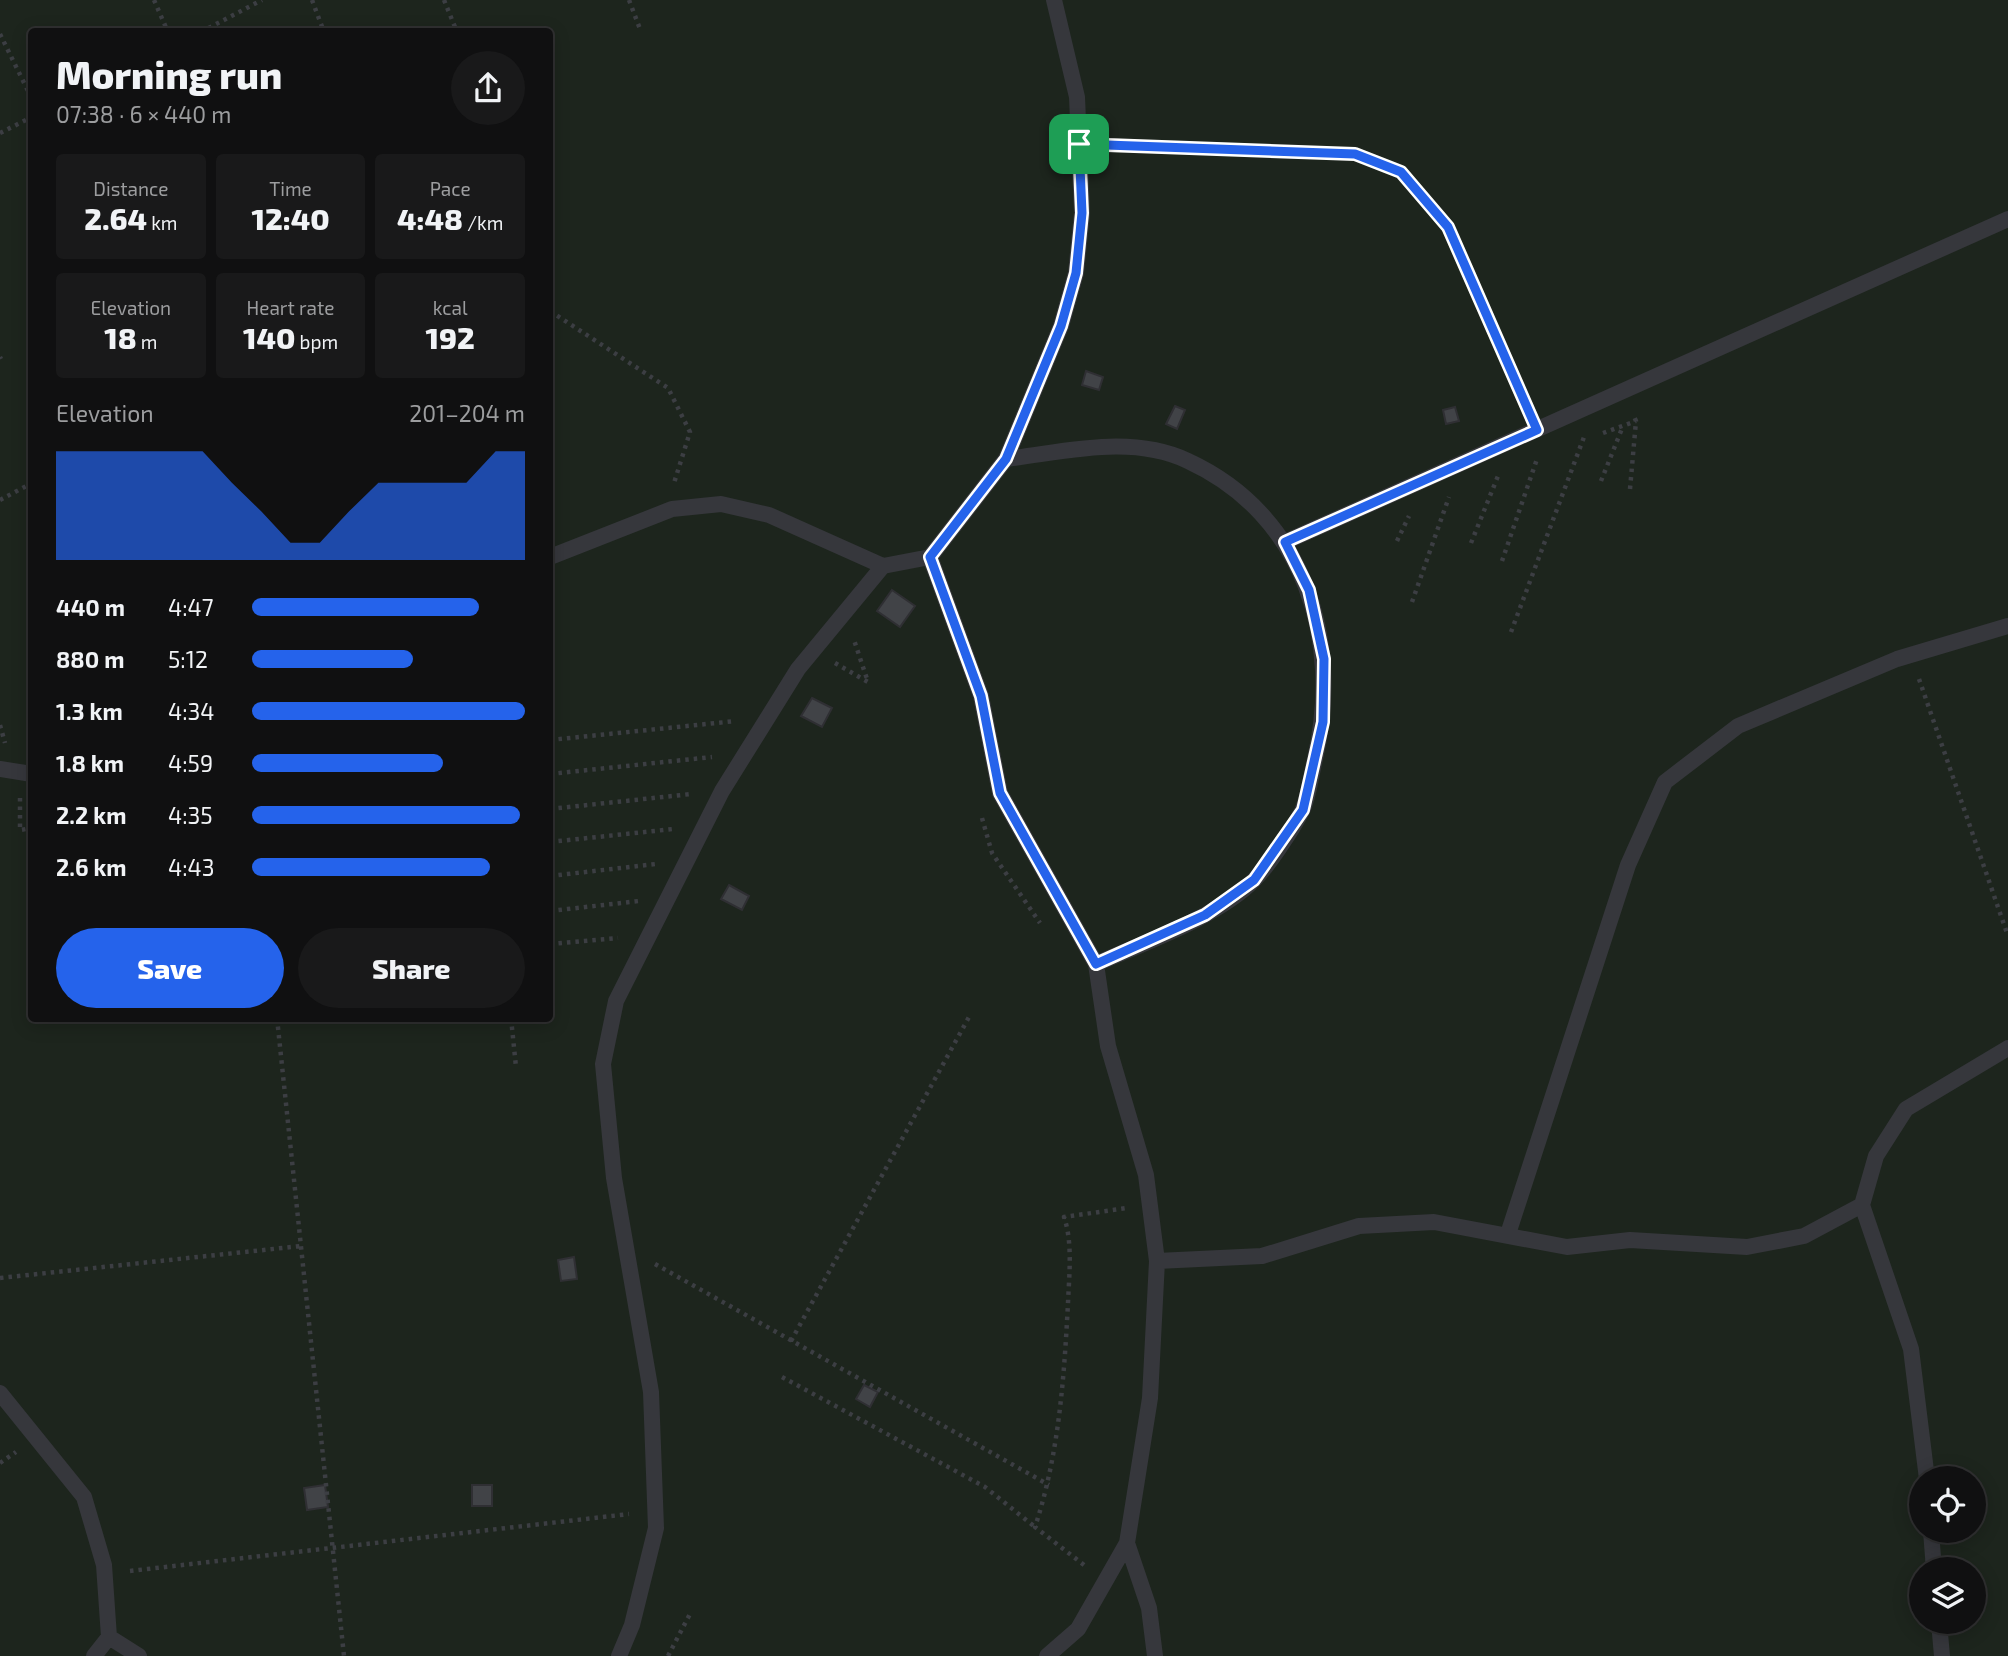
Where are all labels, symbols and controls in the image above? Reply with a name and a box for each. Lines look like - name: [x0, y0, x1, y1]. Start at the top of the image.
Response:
- text: Morning run: [56, 51, 282, 97]
- button: share: [451, 51, 525, 125]
- text: 07:38 · 6 × 440 m: [56, 100, 232, 128]
- pin: [1049, 114, 1109, 174]
- icon: arrive: [1060, 125, 1098, 163]
- text: Distance: [93, 177, 168, 200]
- text: Time: [269, 177, 312, 200]
- text: Pace: [430, 177, 471, 200]
- text: 2.64: [84, 200, 147, 236]
- text: 12:40: [251, 200, 330, 236]
- text: 4:48: [397, 200, 463, 236]
- text: km: [147, 211, 177, 234]
- text: /km: [463, 211, 503, 234]
- text: Elevation: [91, 296, 171, 319]
- text: Heart rate: [247, 296, 334, 319]
- text: kcal: [433, 296, 468, 319]
- text: 18: [104, 319, 137, 355]
- text: 140: [243, 319, 295, 355]
- text: 192: [426, 319, 475, 355]
- text: m: [137, 330, 158, 353]
- text: bpm: [295, 330, 338, 353]
- text: Elevation: [56, 399, 154, 427]
- text: 201–204 m: [409, 399, 525, 427]
- text: 440 m: [56, 593, 125, 621]
- text: 4:47: [168, 593, 214, 621]
- text: 880 m: [56, 645, 124, 673]
- text: 5:12: [168, 645, 208, 673]
- text: 1.3 km: [56, 697, 123, 725]
- text: 4:34: [168, 697, 215, 725]
- text: 1.8 km: [56, 749, 124, 777]
- text: 4:59: [168, 749, 213, 777]
- text: 2.2 km: [56, 801, 126, 829]
- text: 4:35: [168, 801, 213, 829]
- text: 2.6 km: [56, 853, 127, 881]
- text: 4:43: [168, 853, 215, 881]
- button: Save: [56, 928, 284, 1008]
- button: Share: [298, 928, 525, 1008]
- map controls: [1909, 1466, 1986, 1634]
- button: locate: [1909, 1466, 1986, 1543]
- button: layers: [1909, 1557, 1986, 1634]

